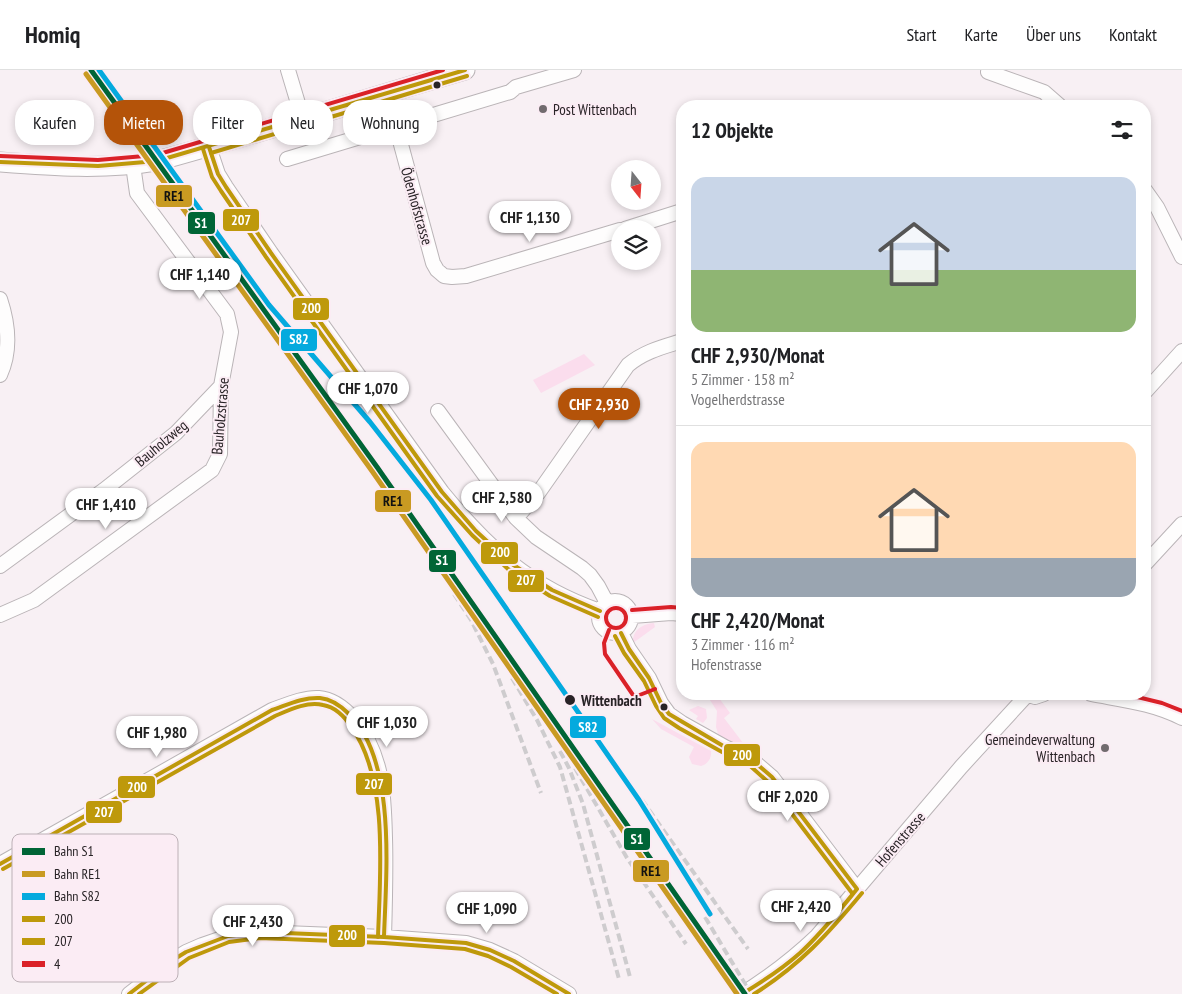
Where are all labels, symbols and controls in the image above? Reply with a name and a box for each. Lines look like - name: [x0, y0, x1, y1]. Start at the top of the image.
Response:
- text: Homiq: [25, 19, 80, 50]
- text: Start: [906, 23, 937, 46]
- text: Karte: [965, 23, 998, 46]
- text: Über uns: [1026, 23, 1081, 46]
- text: Kontakt: [1109, 23, 1157, 46]
- unlabelled marker: [432, 80, 442, 90]
- chip: Kaufen: [15, 100, 94, 145]
- chip: Mieten: [104, 100, 183, 145]
- chip: Filter: [193, 100, 262, 145]
- chip: Neu: [272, 100, 333, 145]
- chip: Wohnung: [343, 100, 437, 145]
- place label: Post Wittenbach: [553, 100, 637, 119]
- marker: Post Wittenbach: [537, 103, 549, 115]
- icon: filters: [1108, 116, 1136, 144]
- text: 12 Objekte: [691, 117, 774, 144]
- north arrow: [611, 160, 661, 210]
- map controls: [611, 160, 661, 270]
- street label: Ödenhofstrasse: [397, 165, 437, 247]
- line badge: RE1: [155, 184, 193, 208]
- text: RE1: [164, 187, 184, 205]
- pin: CHF 1,130: [473, 200, 587, 243]
- text: CHF 1,130: [500, 207, 560, 227]
- line badge: 207: [222, 208, 260, 232]
- icon: home: [869, 209, 959, 299]
- line badge: S1: [187, 211, 216, 235]
- text: 207: [231, 211, 251, 229]
- text: S1: [195, 214, 207, 232]
- button: layers: [611, 220, 661, 270]
- pin: CHF 1,140: [143, 258, 257, 300]
- text: CHF 1,140: [170, 264, 230, 284]
- line badge: 200: [292, 297, 330, 321]
- text: 200: [301, 299, 321, 317]
- line badge: S82: [280, 328, 318, 352]
- text: S82: [289, 330, 309, 348]
- text: CHF 2,930/Monat: [691, 342, 824, 369]
- text: 5 Zimmer · 158 m²: [691, 369, 795, 389]
- pin: CHF 1,070: [311, 372, 425, 414]
- street label: Bauholzstrasse: [207, 377, 233, 455]
- text: CHF 1,070: [338, 378, 398, 398]
- pin: CHF 2,930: [542, 388, 656, 430]
- text: Vogelherdstrasse: [691, 389, 785, 409]
- text: CHF 2,930: [569, 394, 629, 414]
- street label: Bauholzweg: [131, 416, 191, 470]
- icon: home: [869, 475, 959, 565]
- pin: CHF 2,580: [445, 480, 559, 523]
- text: CHF 2,580: [472, 487, 532, 507]
- pin: CHF 1,410: [49, 488, 163, 530]
- line badge: RE1: [374, 489, 412, 513]
- text: RE1: [383, 492, 403, 510]
- text: CHF 1,410: [76, 494, 136, 514]
- line badge: 200: [480, 541, 519, 565]
- text: 200: [490, 543, 510, 561]
- line badge: S1: [428, 549, 457, 573]
- text: S1: [436, 551, 448, 569]
- line badge: 207: [507, 569, 545, 593]
- text: 207: [516, 571, 536, 589]
- text: CHF 2,420/Monat: [691, 607, 824, 634]
- text: 3 Zimmer · 116 m²: [691, 634, 795, 654]
- text: Hofenstrasse: [691, 654, 762, 674]
- place label: Wittenbach: [580, 691, 642, 710]
- marker: Wittenbach: [563, 693, 577, 707]
- unlabelled marker: [659, 702, 669, 712]
- pin: CHF 1,030: [330, 706, 444, 748]
- text: CHF 1,030: [357, 712, 417, 732]
- line badge: S82: [569, 715, 607, 739]
- pin: CHF 1,980: [100, 716, 214, 758]
- text: S82: [578, 718, 598, 736]
- text: CHF 1,980: [127, 722, 187, 742]
- place label: Gemeindeverwaltung Wittenbach: [985, 730, 1095, 766]
- marker: Gemeindeverwaltung Wittenbach: [1099, 742, 1111, 754]
- line badge: 200: [723, 743, 761, 767]
- text: 200: [732, 746, 752, 764]
- line badge: 207: [355, 772, 393, 796]
- line badge: 200: [117, 775, 156, 799]
- text: 207: [364, 775, 384, 793]
- text: 200: [127, 778, 147, 796]
- pin: CHF 2,020: [731, 780, 845, 822]
- text: CHF 2,020: [758, 786, 818, 806]
- line badge: 207: [85, 800, 123, 824]
- text: 207: [94, 803, 114, 821]
- street label: Hofenstrasse: [871, 808, 929, 870]
- line badge: S1: [623, 827, 651, 851]
- text: S1: [631, 830, 643, 848]
- legend: [12, 834, 178, 982]
- text: Bahn S1: [54, 842, 94, 860]
- line badge: RE1: [632, 859, 670, 883]
- text: RE1: [641, 862, 661, 880]
- text: Bahn RE1: [54, 865, 101, 883]
- text: Bahn S82: [54, 887, 100, 905]
- pin: CHF 2,420: [744, 890, 858, 932]
- pin: CHF 1,090: [430, 892, 544, 934]
- text: CHF 2,420: [771, 896, 831, 916]
- text: CHF 1,090: [457, 898, 517, 918]
- pin: CHF 2,430: [196, 904, 310, 947]
- text: 200: [54, 910, 73, 928]
- text: CHF 2,430: [223, 911, 283, 931]
- line badge: 200: [328, 924, 366, 948]
- text: 200: [337, 926, 357, 944]
- text: 207: [54, 932, 73, 950]
- text: 4: [54, 955, 61, 973]

